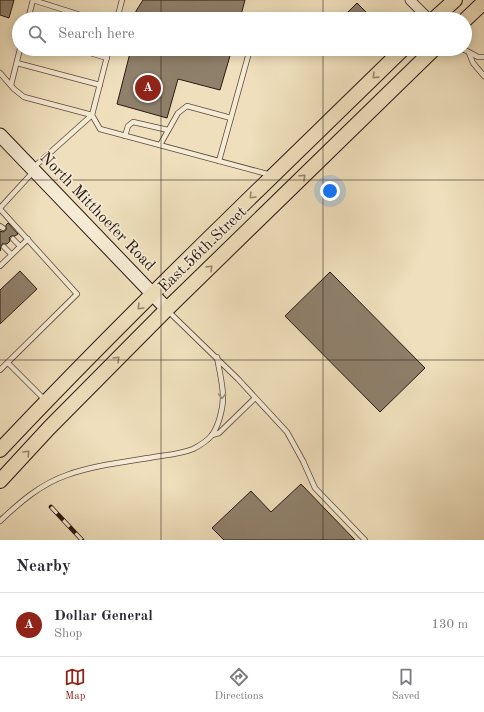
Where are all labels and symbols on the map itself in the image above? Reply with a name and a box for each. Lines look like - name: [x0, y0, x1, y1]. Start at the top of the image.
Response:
- one-way arrow: [372, 71, 380, 79]
- pin: A: [135, 73, 161, 103]
- street label: North Mitthoefer Road: [36, 150, 158, 274]
- one-way arrow: [298, 174, 306, 182]
- your location: [320, 181, 340, 201]
- one-way arrow: [249, 191, 257, 199]
- street label: East 56th Street: [156, 204, 250, 296]
- one-way arrow: [205, 265, 213, 273]
- one-way arrow: [137, 302, 145, 310]
- one-way arrow: [112, 356, 120, 364]
- one-way arrow: [218, 393, 226, 399]
- one-way arrow: [22, 450, 29, 457]

